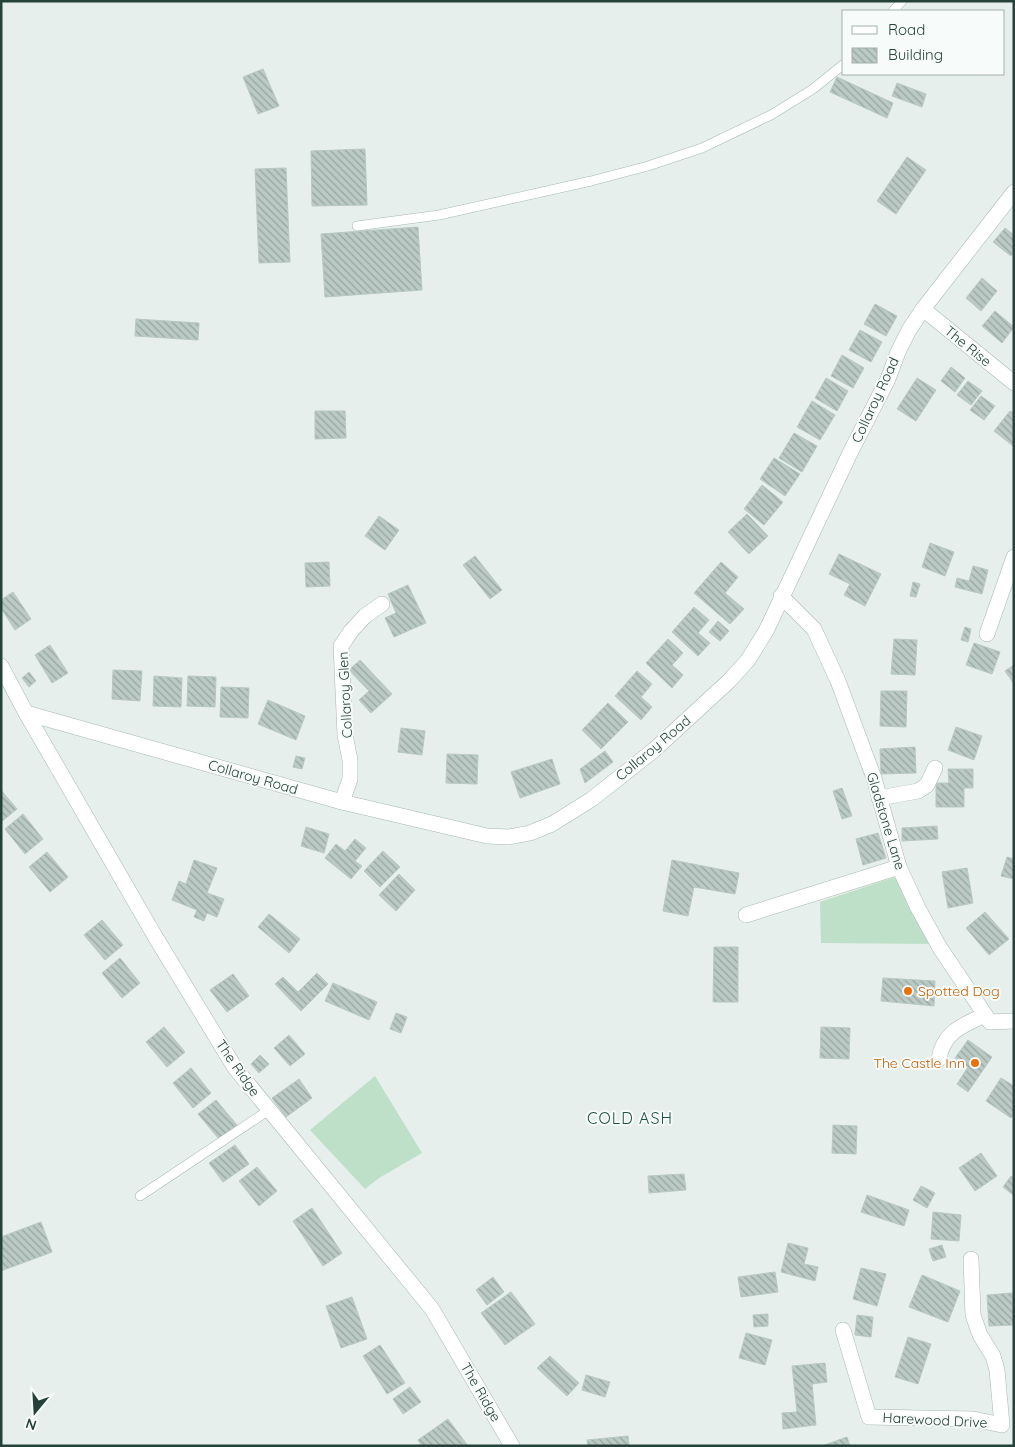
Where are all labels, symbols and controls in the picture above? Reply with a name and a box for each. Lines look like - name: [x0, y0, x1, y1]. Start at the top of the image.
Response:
- legend: [842, 10, 1005, 75]
- text: Road: [888, 20, 925, 39]
- text: Building: [888, 45, 943, 64]
- street label: The Rise: [941, 322, 995, 370]
- street label: Collaroy Road: [847, 354, 903, 446]
- street label: Collaroy Glen: [334, 651, 356, 739]
- street label: Collaroy Road: [612, 711, 694, 785]
- street label: Collaroy Road: [206, 756, 300, 798]
- street label: Gladstone Lane: [863, 770, 909, 872]
- place label: Spotted Dog: [918, 982, 1000, 1000]
- marker: Spotted Dog: [902, 985, 914, 997]
- street label: The Ridge: [212, 1036, 264, 1100]
- place label: The Castle Inn: [873, 1054, 965, 1072]
- marker: The Castle Inn: [969, 1057, 981, 1069]
- district label: COLD ASH: [587, 1108, 673, 1128]
- street label: The Ridge: [457, 1359, 505, 1425]
- north arrow: [10, 1387, 60, 1437]
- street label: Harewood Drive: [882, 1408, 988, 1432]
- text: N: [23, 1414, 39, 1435]

